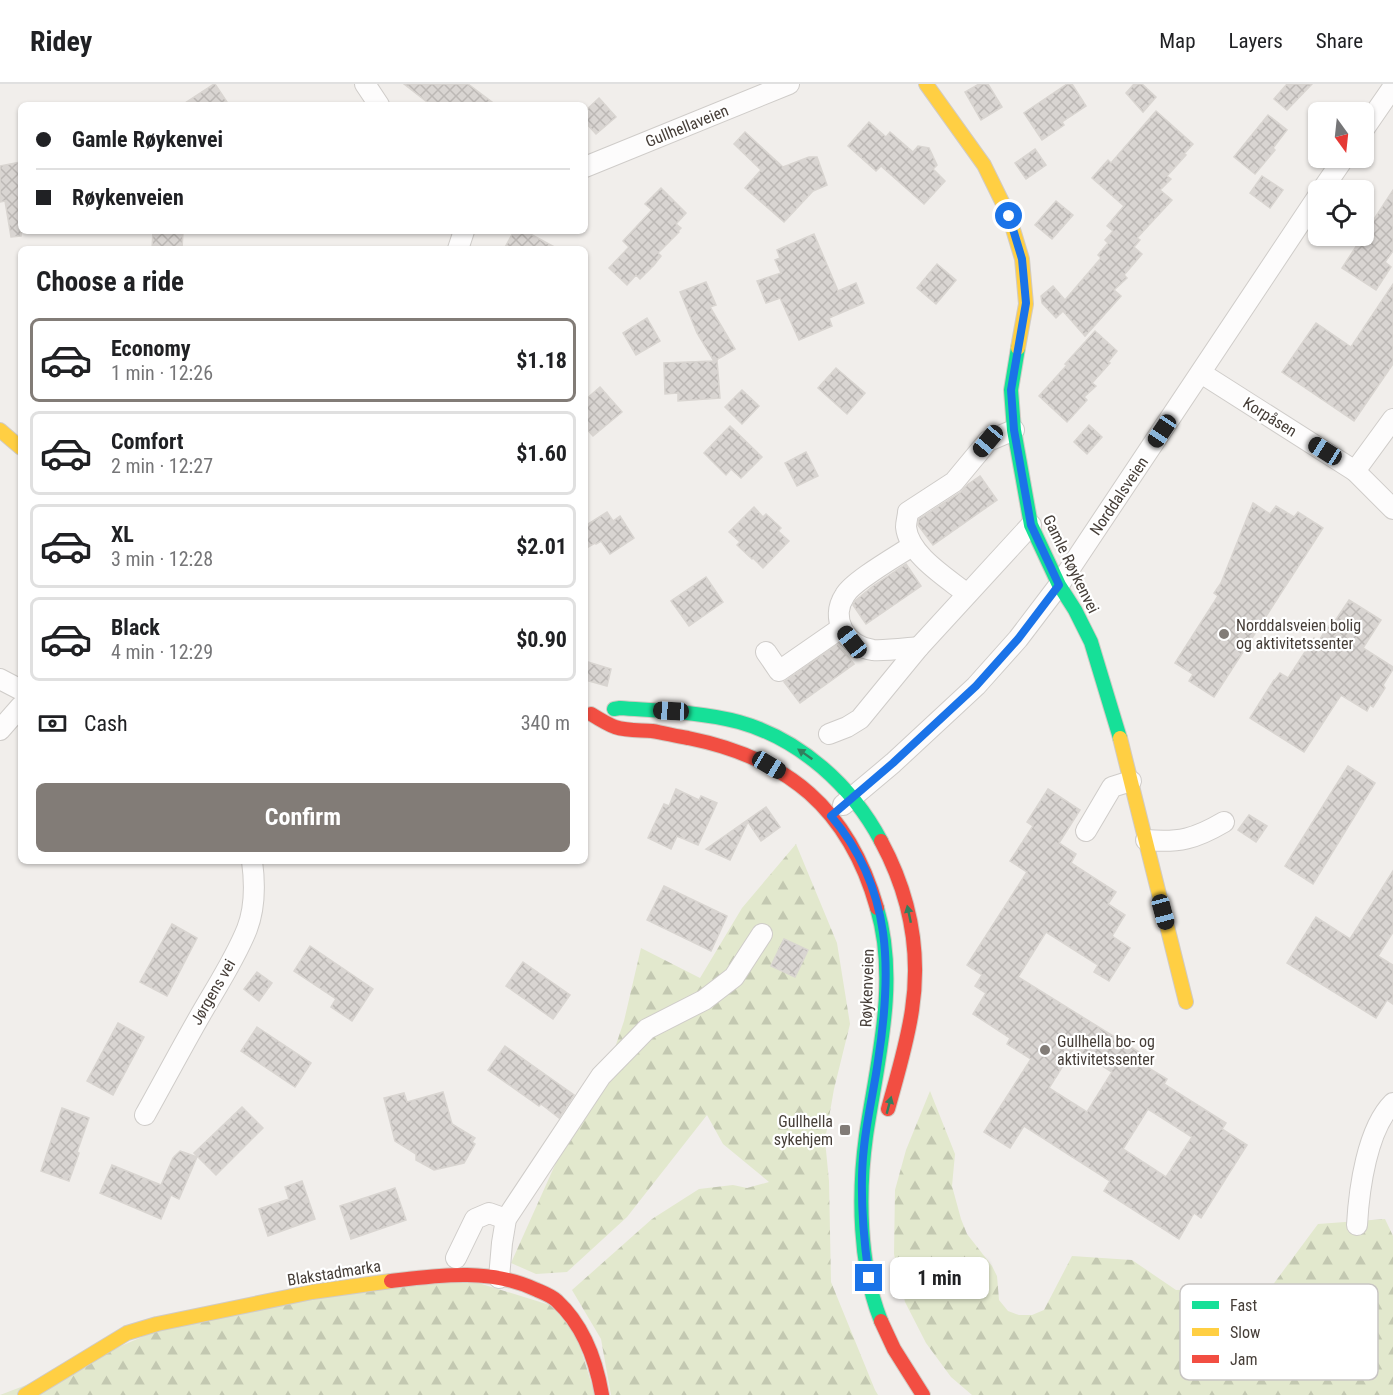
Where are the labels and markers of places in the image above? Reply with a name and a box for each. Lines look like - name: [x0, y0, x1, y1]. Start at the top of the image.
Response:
- place label: Norddalsveien bolig og aktivitetssenter: [1236, 616, 1361, 653]
- marker: Norddalsveien bolig og aktivitetssenter: [1217, 627, 1231, 641]
- place label: Gullhella bo- og aktivitetssenter: [1057, 1032, 1155, 1069]
- marker: Gullhella bo- og aktivitetssenter: [1038, 1043, 1052, 1057]
- place label: Gullhella sykehjem: [774, 1112, 833, 1149]
- marker: Gullhella sykehjem: [838, 1123, 852, 1137]

